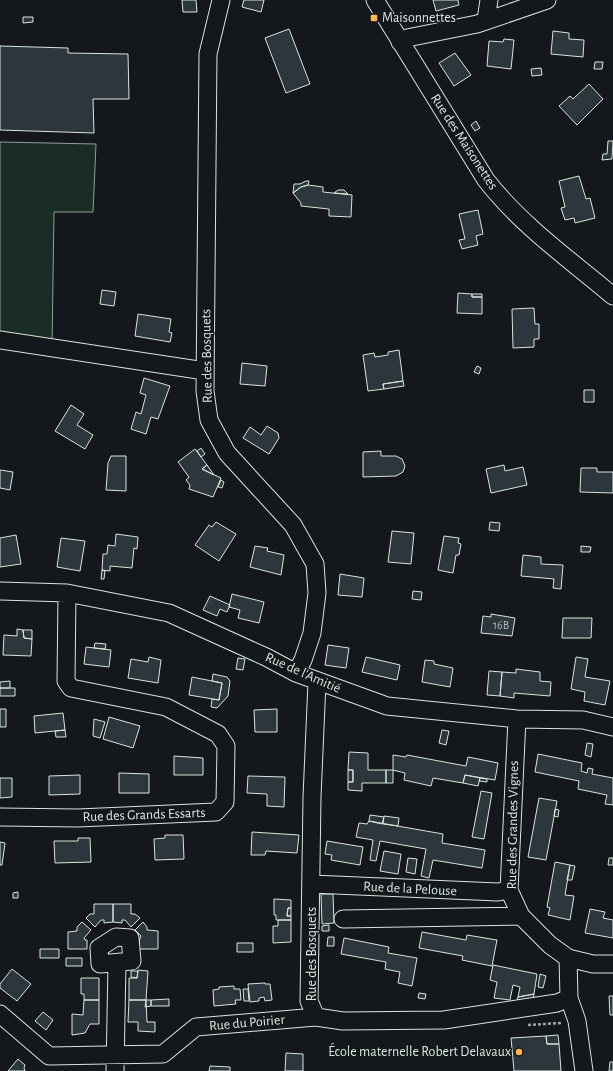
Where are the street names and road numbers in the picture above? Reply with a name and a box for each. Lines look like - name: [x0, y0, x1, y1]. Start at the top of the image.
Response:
- street label: Rue des Maisonettes: [428, 92, 500, 192]
- street label: Rue des Bosquets: [199, 309, 215, 403]
- street label: Rue de l'Amitié: [263, 650, 343, 696]
- street label: Rue des Grandes Vignes: [505, 760, 521, 890]
- street label: Rue des Grands Essarts: [82, 806, 206, 824]
- street label: Rue de la Pelouse: [363, 880, 457, 898]
- street label: Rue des Bosquets: [305, 907, 319, 1001]
- street label: Rue du Poirier: [209, 1013, 286, 1033]

